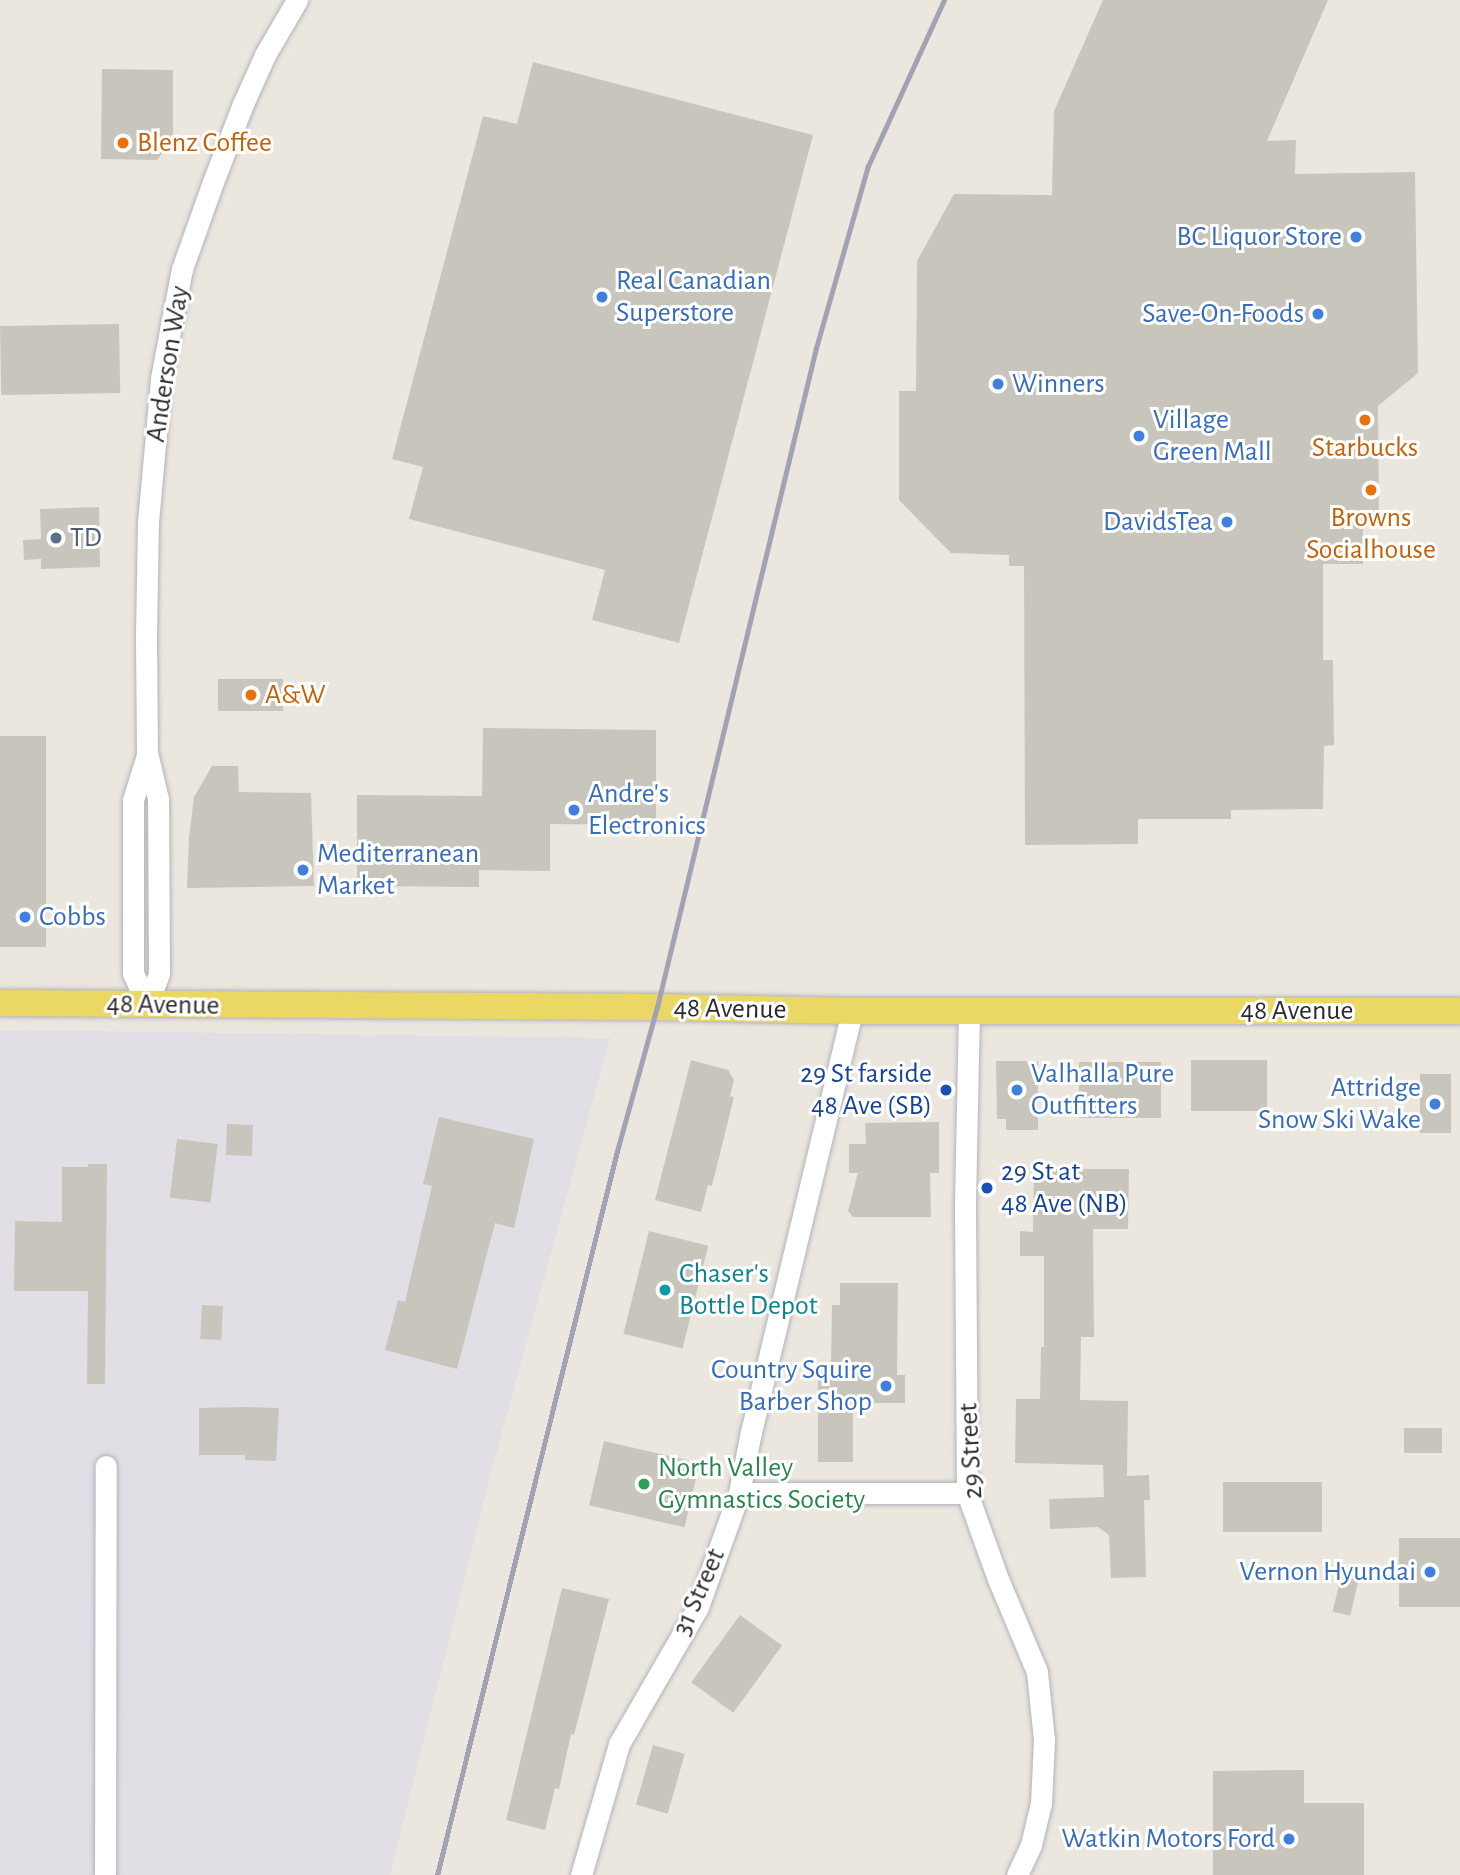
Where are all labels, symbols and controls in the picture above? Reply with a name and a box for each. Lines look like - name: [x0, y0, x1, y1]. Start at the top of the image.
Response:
- place label: Blenz Coffee: [137, 126, 272, 160]
- marker: Blenz Coffee: [115, 135, 131, 151]
- place label: BC Liquor Store: [1177, 220, 1342, 254]
- marker: BC Liquor Store: [1348, 229, 1364, 245]
- place label: Real Canadian Superstore: [616, 264, 771, 330]
- street label: Anderson Way: [139, 283, 197, 445]
- marker: Real Canadian Superstore: [594, 289, 610, 305]
- place label: Save-On-Foods: [1142, 297, 1304, 331]
- marker: Save-On-Foods: [1310, 306, 1326, 322]
- place label: Winners: [1012, 367, 1105, 401]
- marker: Winners: [990, 376, 1006, 392]
- place label: Village Green Mall: [1153, 403, 1272, 469]
- marker: Starbucks: [1357, 412, 1373, 428]
- marker: Village Green Mall: [1131, 428, 1147, 444]
- place label: Starbucks: [1312, 431, 1418, 465]
- marker: Browns Socialhouse: [1363, 482, 1379, 498]
- place label: Browns Socialhouse: [1306, 501, 1436, 567]
- place label: DavidsTea: [1103, 505, 1213, 539]
- marker: DavidsTea: [1219, 514, 1235, 530]
- place label: TD: [70, 521, 102, 555]
- marker: TD: [48, 530, 64, 546]
- place label: A&W: [265, 678, 326, 712]
- marker: A&W: [243, 687, 259, 703]
- place label: Andre's Electronics: [588, 777, 706, 843]
- marker: Andre's Electronics: [566, 802, 582, 818]
- place label: Mediterranean Market: [317, 837, 479, 903]
- marker: Mediterranean Market: [295, 862, 311, 878]
- place label: Cobbs: [39, 900, 106, 934]
- marker: Cobbs: [17, 909, 33, 925]
- street label: 48 Avenue: [106, 987, 220, 1023]
- street label: 48 Avenue: [673, 991, 787, 1027]
- street label: 48 Avenue: [1241, 994, 1353, 1028]
- place label: 29 St farside 48 Ave (SB): [800, 1057, 932, 1123]
- place label: Valhalla Pure Outfitters: [1031, 1057, 1174, 1123]
- place label: Attridge Snow Ski Wake: [1258, 1071, 1421, 1137]
- marker: 29 St farside 48 Ave (SB): [938, 1082, 954, 1098]
- marker: Valhalla Pure Outfitters: [1009, 1082, 1025, 1098]
- marker: Attridge Snow Ski Wake: [1427, 1096, 1443, 1112]
- place label: 29 St at 48 Ave (NB): [1001, 1155, 1128, 1221]
- marker: 29 St at 48 Ave (NB): [979, 1180, 995, 1196]
- place label: Chaser's Bottle Depot: [679, 1257, 818, 1323]
- marker: Chaser's Bottle Depot: [657, 1282, 673, 1298]
- place label: Country Squire Barber Shop: [711, 1353, 872, 1419]
- marker: Country Squire Barber Shop: [878, 1378, 894, 1394]
- street label: 29 Street: [952, 1402, 990, 1500]
- place label: North Valley Gymnastics Society: [658, 1451, 865, 1517]
- marker: North Valley Gymnastics Society: [636, 1476, 652, 1492]
- street label: 31 Street: [665, 1543, 733, 1641]
- place label: Vernon Hyundai: [1240, 1555, 1416, 1589]
- marker: Vernon Hyundai: [1422, 1564, 1438, 1580]
- place label: Watkin Motors Ford: [1062, 1822, 1275, 1856]
- marker: Watkin Motors Ford: [1281, 1831, 1297, 1847]

